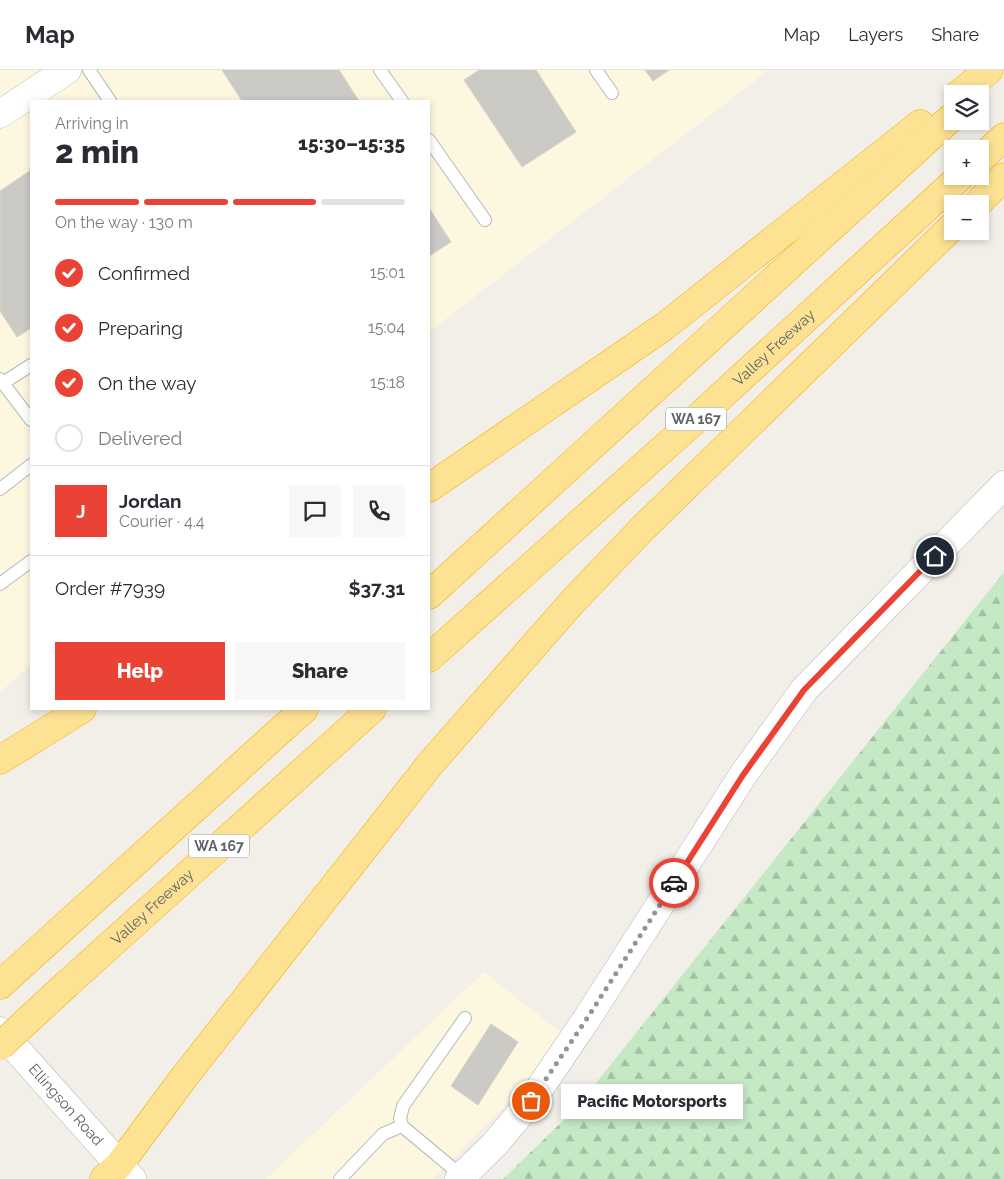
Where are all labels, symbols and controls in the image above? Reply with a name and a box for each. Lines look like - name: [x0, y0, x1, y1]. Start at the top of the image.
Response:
- text: Map: [25, 20, 75, 49]
- text: Map: [784, 24, 820, 45]
- text: Layers: [848, 24, 903, 45]
- text: Share: [931, 24, 979, 45]
- map controls: [944, 85, 989, 240]
- button: layers: [944, 85, 989, 130]
- text: Arriving in: [55, 114, 129, 133]
- text: 15:30–15:35: [298, 132, 405, 154]
- text: 2 min: [55, 133, 139, 170]
- button: +: [944, 140, 989, 185]
- button: −: [944, 195, 989, 240]
- text: On the way · 130 m: [55, 213, 193, 232]
- icon: check: [55, 259, 83, 287]
- text: Confirmed: [98, 262, 190, 284]
- text: 15:01: [370, 263, 405, 282]
- street label: Valley Freeway: [729, 306, 819, 390]
- icon: check: [55, 314, 83, 342]
- text: Preparing: [98, 317, 183, 339]
- text: 15:04: [368, 318, 405, 337]
- icon: check: [55, 369, 83, 397]
- text: On the way: [98, 372, 197, 394]
- text: 15:18: [370, 373, 405, 392]
- road number: WA 167: [666, 408, 726, 430]
- text: Delivered: [98, 427, 182, 449]
- button: chat: [289, 485, 341, 537]
- button: phone: [353, 485, 405, 537]
- text: Jordan: [119, 490, 182, 512]
- text: J: [76, 500, 86, 522]
- text: Courier · 4.4: [119, 512, 204, 531]
- pin: [914, 535, 956, 577]
- icon: home: [921, 542, 949, 570]
- text: Order #7939: [55, 577, 165, 599]
- text: $37.31: [349, 577, 405, 599]
- button: Help: [55, 642, 225, 700]
- button: Share: [235, 642, 405, 700]
- road number: WA 167: [189, 834, 249, 858]
- courier: [649, 858, 699, 908]
- street label: Valley Freeway: [107, 865, 197, 949]
- icon: car: [660, 869, 688, 897]
- street label: Ellingson Road: [25, 1060, 107, 1149]
- pin: [510, 1080, 552, 1122]
- callout: Pacific Motorsports: [561, 1084, 744, 1118]
- icon: bag: [517, 1087, 545, 1115]
- text: Pacific Motorsports: [577, 1092, 727, 1111]

